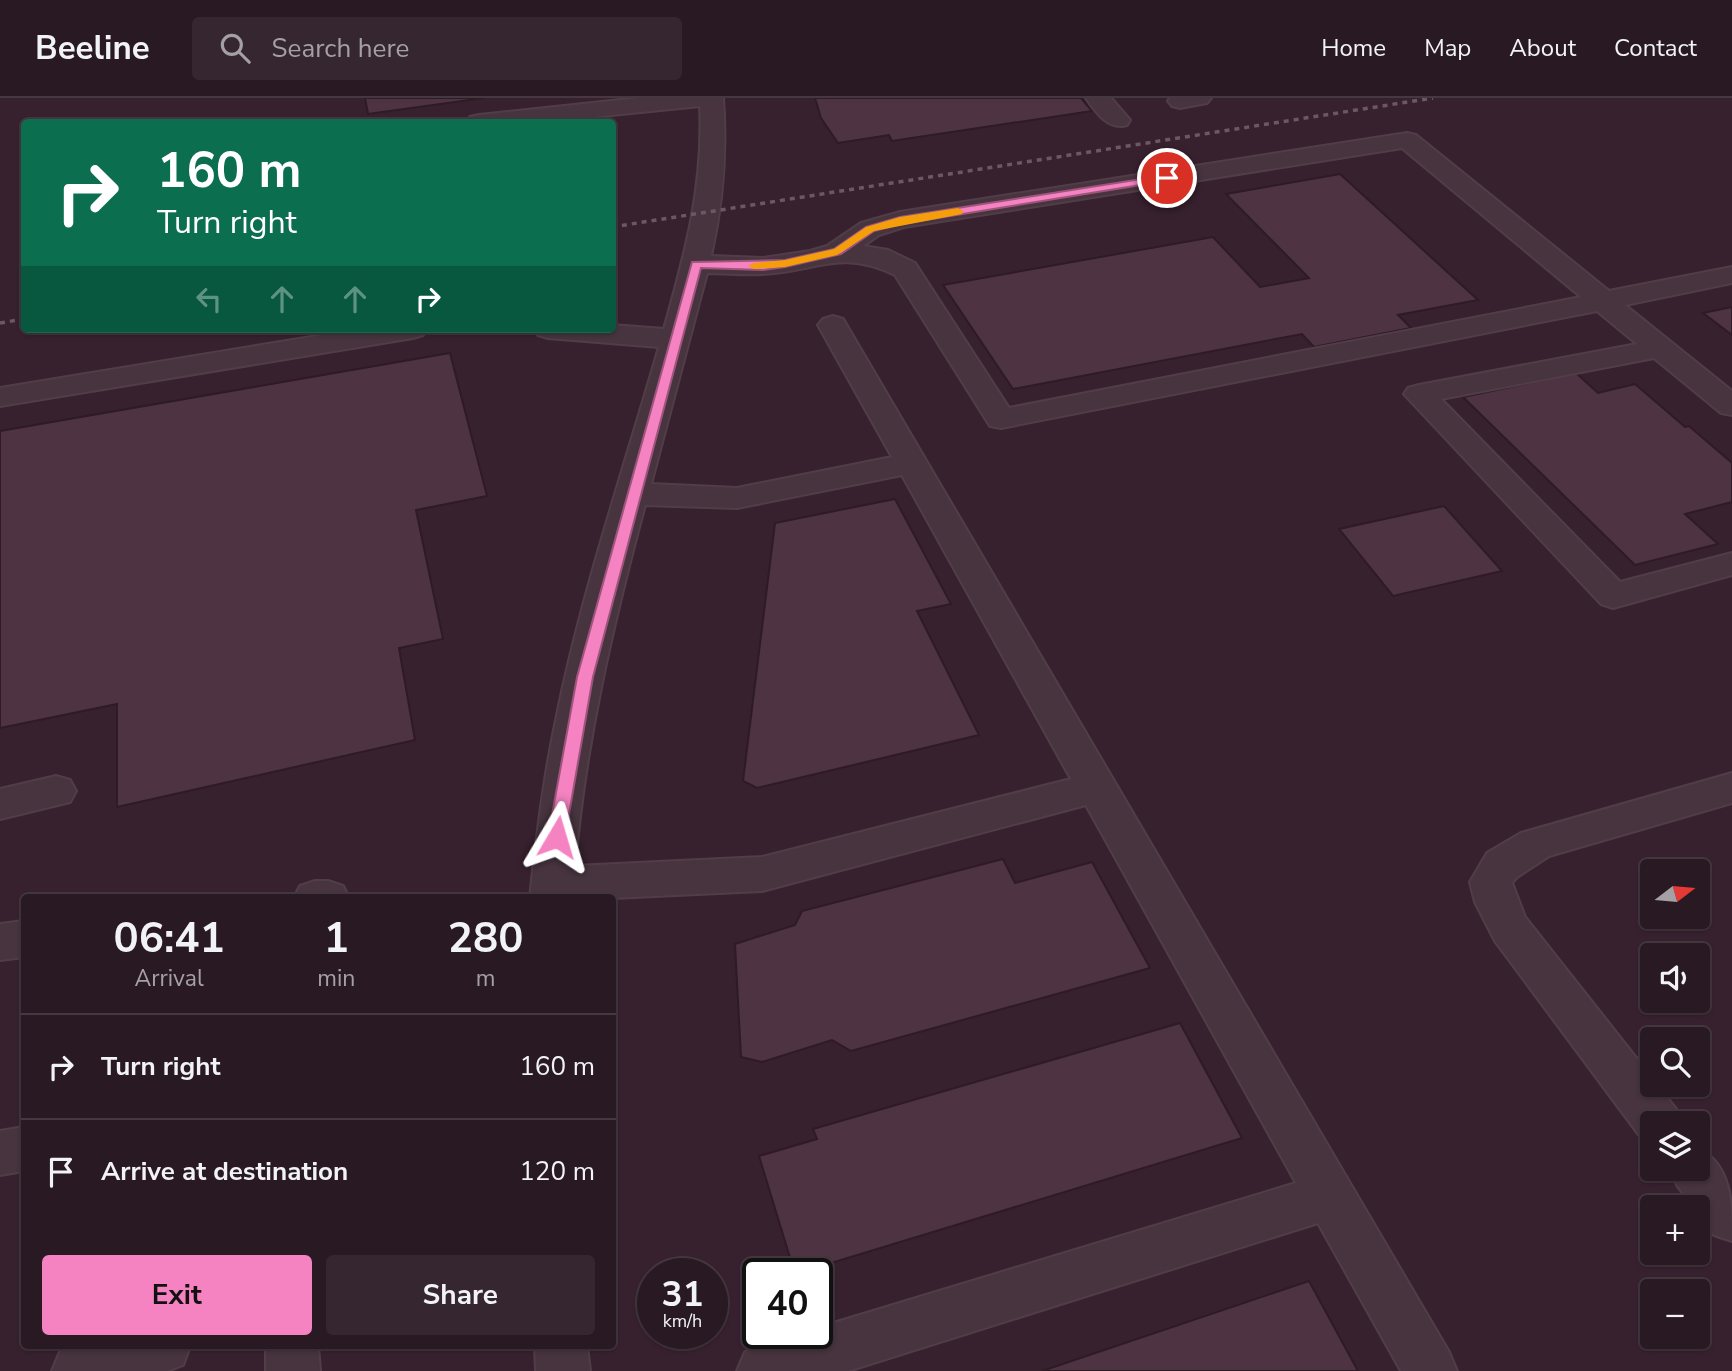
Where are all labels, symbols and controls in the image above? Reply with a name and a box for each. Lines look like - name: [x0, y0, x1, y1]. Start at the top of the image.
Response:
- search box: [192, 17, 682, 80]
- text: Beeline: [35, 26, 150, 71]
- icon: search: [216, 29, 254, 67]
- text: Search here: [272, 31, 409, 66]
- text: Home: [1321, 32, 1386, 64]
- text: Map: [1424, 32, 1471, 64]
- text: About: [1509, 32, 1576, 64]
- text: Contact: [1614, 32, 1697, 64]
- text: 160 m: [157, 137, 301, 204]
- icon: right: [42, 147, 133, 238]
- pin: [1137, 148, 1197, 208]
- icon: arrive: [1148, 159, 1186, 197]
- text: Turn right: [157, 201, 297, 244]
- icon: left: [190, 280, 228, 318]
- icon: ahead: [263, 280, 301, 318]
- icon: ahead: [336, 280, 374, 318]
- icon: right: [409, 280, 447, 318]
- position arrow: [520, 800, 594, 874]
- north arrow: [1640, 859, 1710, 929]
- map controls: [1640, 859, 1710, 1349]
- text: 06:41: [114, 910, 225, 967]
- text: 1: [324, 910, 349, 967]
- text: 280: [448, 910, 523, 967]
- button: sound: [1640, 943, 1710, 1013]
- text: Arrival: [135, 963, 204, 994]
- text: min: [317, 963, 355, 994]
- text: m: [476, 963, 496, 994]
- button: search: [1640, 1027, 1710, 1097]
- icon: right: [42, 1048, 80, 1086]
- text: Turn right: [101, 1049, 220, 1084]
- text: 160 m: [519, 1049, 595, 1084]
- button: layers: [1640, 1111, 1710, 1181]
- icon: arrive: [42, 1153, 80, 1191]
- text: Arrive at destination: [101, 1154, 348, 1189]
- text: 120 m: [519, 1154, 595, 1189]
- button: +: [1640, 1195, 1710, 1265]
- button: Exit: [42, 1255, 312, 1335]
- button: Share: [326, 1255, 595, 1335]
- speed limit sign: 40: [742, 1258, 833, 1349]
- text: 31: [661, 1271, 704, 1318]
- button: −: [1640, 1279, 1710, 1349]
- text: km/h: [663, 1309, 702, 1333]

